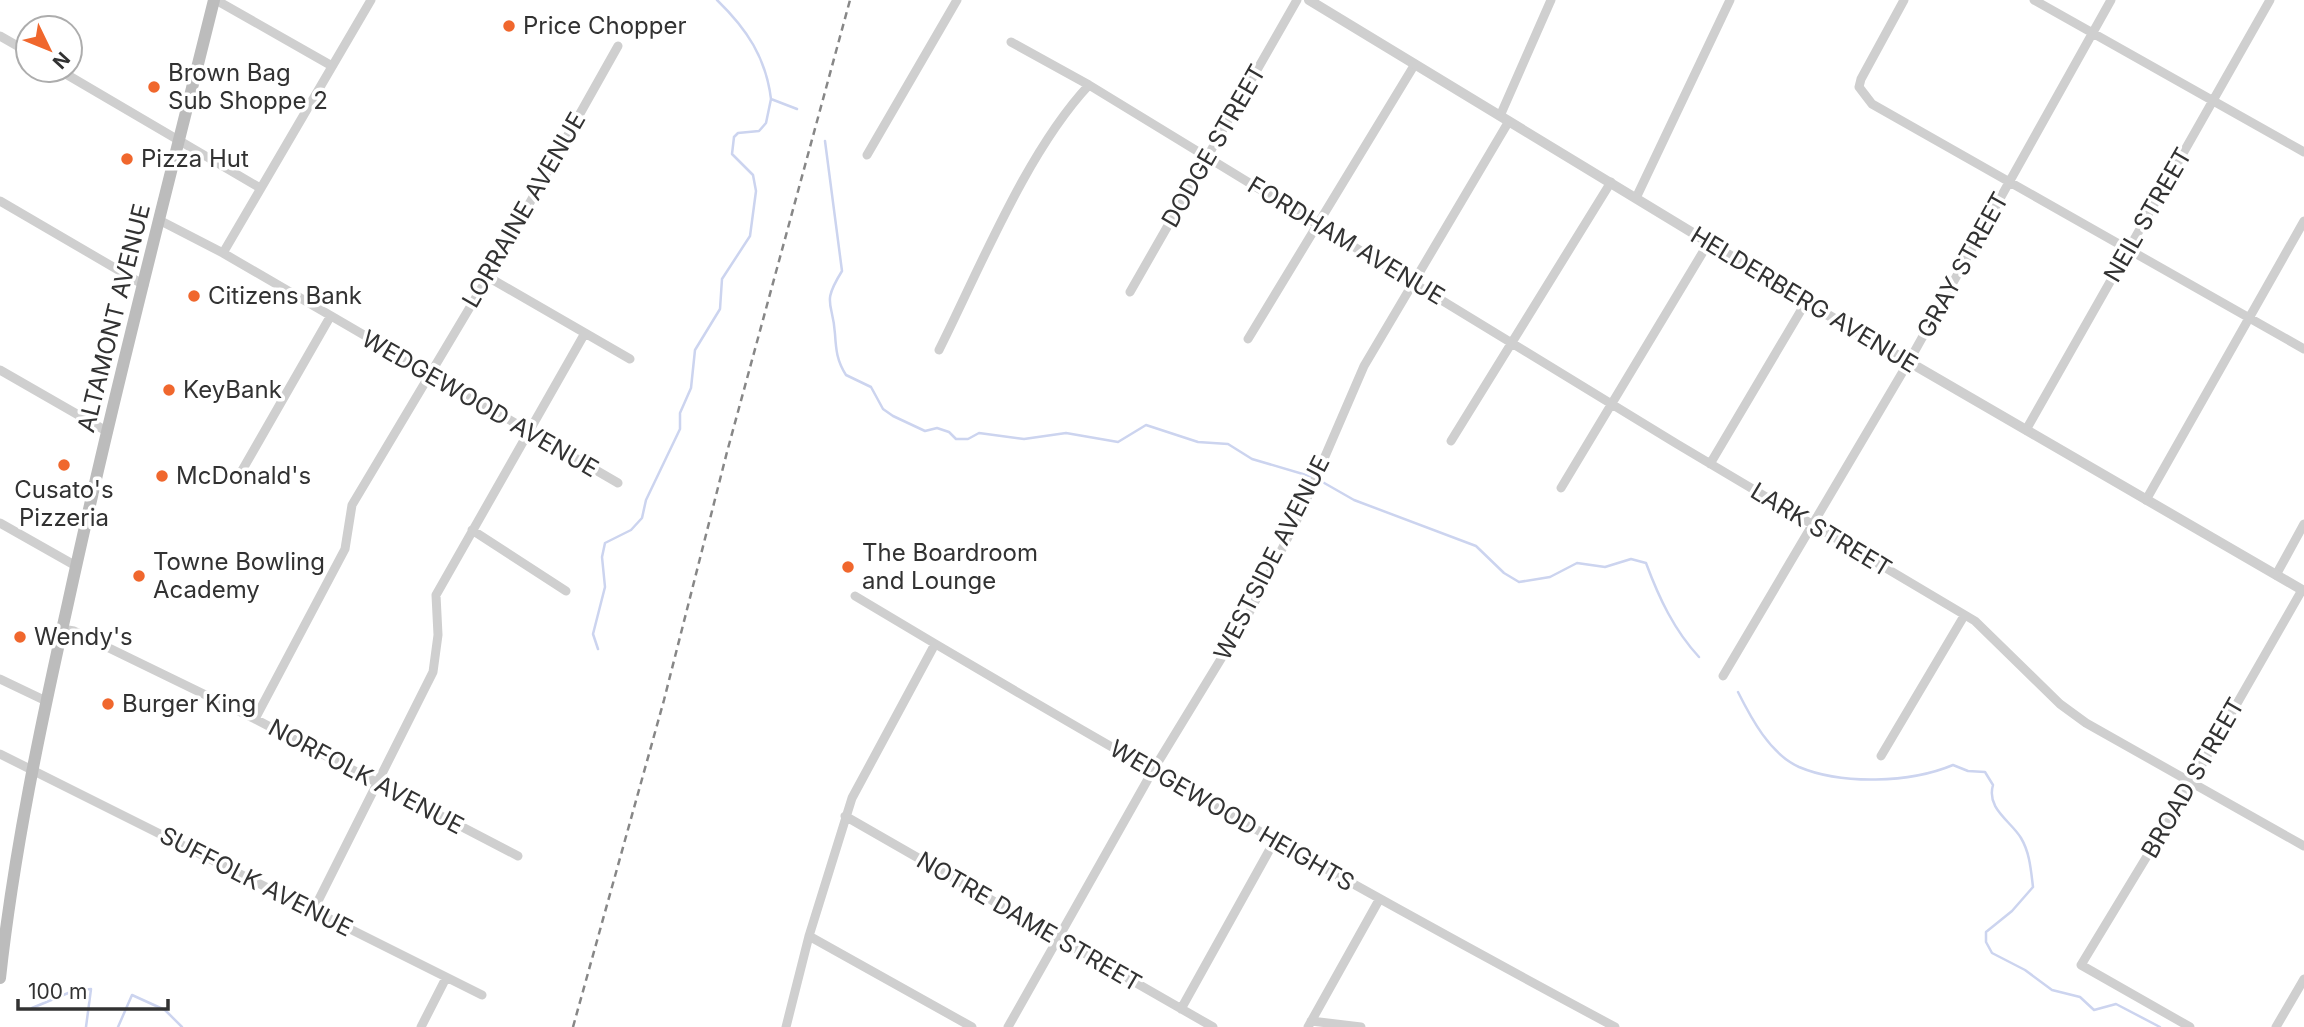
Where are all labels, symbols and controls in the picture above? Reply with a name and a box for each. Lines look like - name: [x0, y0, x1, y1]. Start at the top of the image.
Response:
- place label: Price Chopper: [523, 11, 687, 40]
- north arrow: [14, 14, 84, 84]
- marker: Price Chopper: [501, 18, 517, 34]
- text: N: [48, 47, 74, 73]
- place label: Brown Bag Sub Shoppe 2: [168, 58, 328, 115]
- street label: DODGE STREET: [1155, 59, 1272, 232]
- marker: Brown Bag Sub Shoppe 2: [146, 79, 162, 95]
- street label: LORRAINE AVENUE: [456, 107, 591, 313]
- street label: NEIL STREET: [2098, 143, 2198, 287]
- place label: Pizza Hut: [141, 144, 249, 173]
- marker: Pizza Hut: [119, 151, 135, 167]
- street label: FORDHAM AVENUE: [1243, 170, 1450, 311]
- street label: GRAY STREET: [1911, 187, 2014, 343]
- street label: ALTAMONT AVENUE: [71, 201, 156, 435]
- street label: HELDERBERG AVENUE: [1686, 220, 1923, 379]
- place label: Citizens Bank: [208, 281, 362, 310]
- marker: Citizens Bank: [186, 288, 202, 304]
- street label: WEDGEWOOD AVENUE: [357, 324, 604, 483]
- place label: KeyBank: [183, 375, 282, 404]
- marker: KeyBank: [161, 382, 177, 398]
- street label: WESTSIDE AVENUE: [1207, 451, 1336, 665]
- marker: Cusato's Pizzeria: [56, 457, 72, 473]
- place label: McDonald's: [176, 461, 311, 490]
- marker: McDonald's: [154, 468, 170, 484]
- place label: Cusato's Pizzeria: [14, 475, 114, 532]
- street label: LARK STREET: [1746, 476, 1897, 583]
- place label: The Boardroom and Lounge: [862, 538, 1038, 595]
- place label: Towne Bowling Academy: [153, 547, 325, 604]
- marker: The Boardroom and Lounge: [840, 559, 856, 575]
- marker: Towne Bowling Academy: [131, 568, 147, 584]
- place label: Wendy's: [34, 622, 133, 651]
- marker: Wendy's: [12, 629, 28, 645]
- place label: Burger King: [122, 689, 256, 718]
- street label: BROAD STREET: [2135, 693, 2250, 863]
- marker: Burger King: [100, 696, 116, 712]
- street label: NORFOLK AVENUE: [264, 713, 469, 840]
- street label: WEDGEWOOD HEIGHTS: [1105, 734, 1360, 897]
- street label: SUFFOLK AVENUE: [155, 820, 358, 943]
- street label: NOTRE DAME STREET: [912, 845, 1147, 998]
- scale bar: [18, 968, 168, 1012]
- text: 100 m: [28, 979, 87, 1004]

